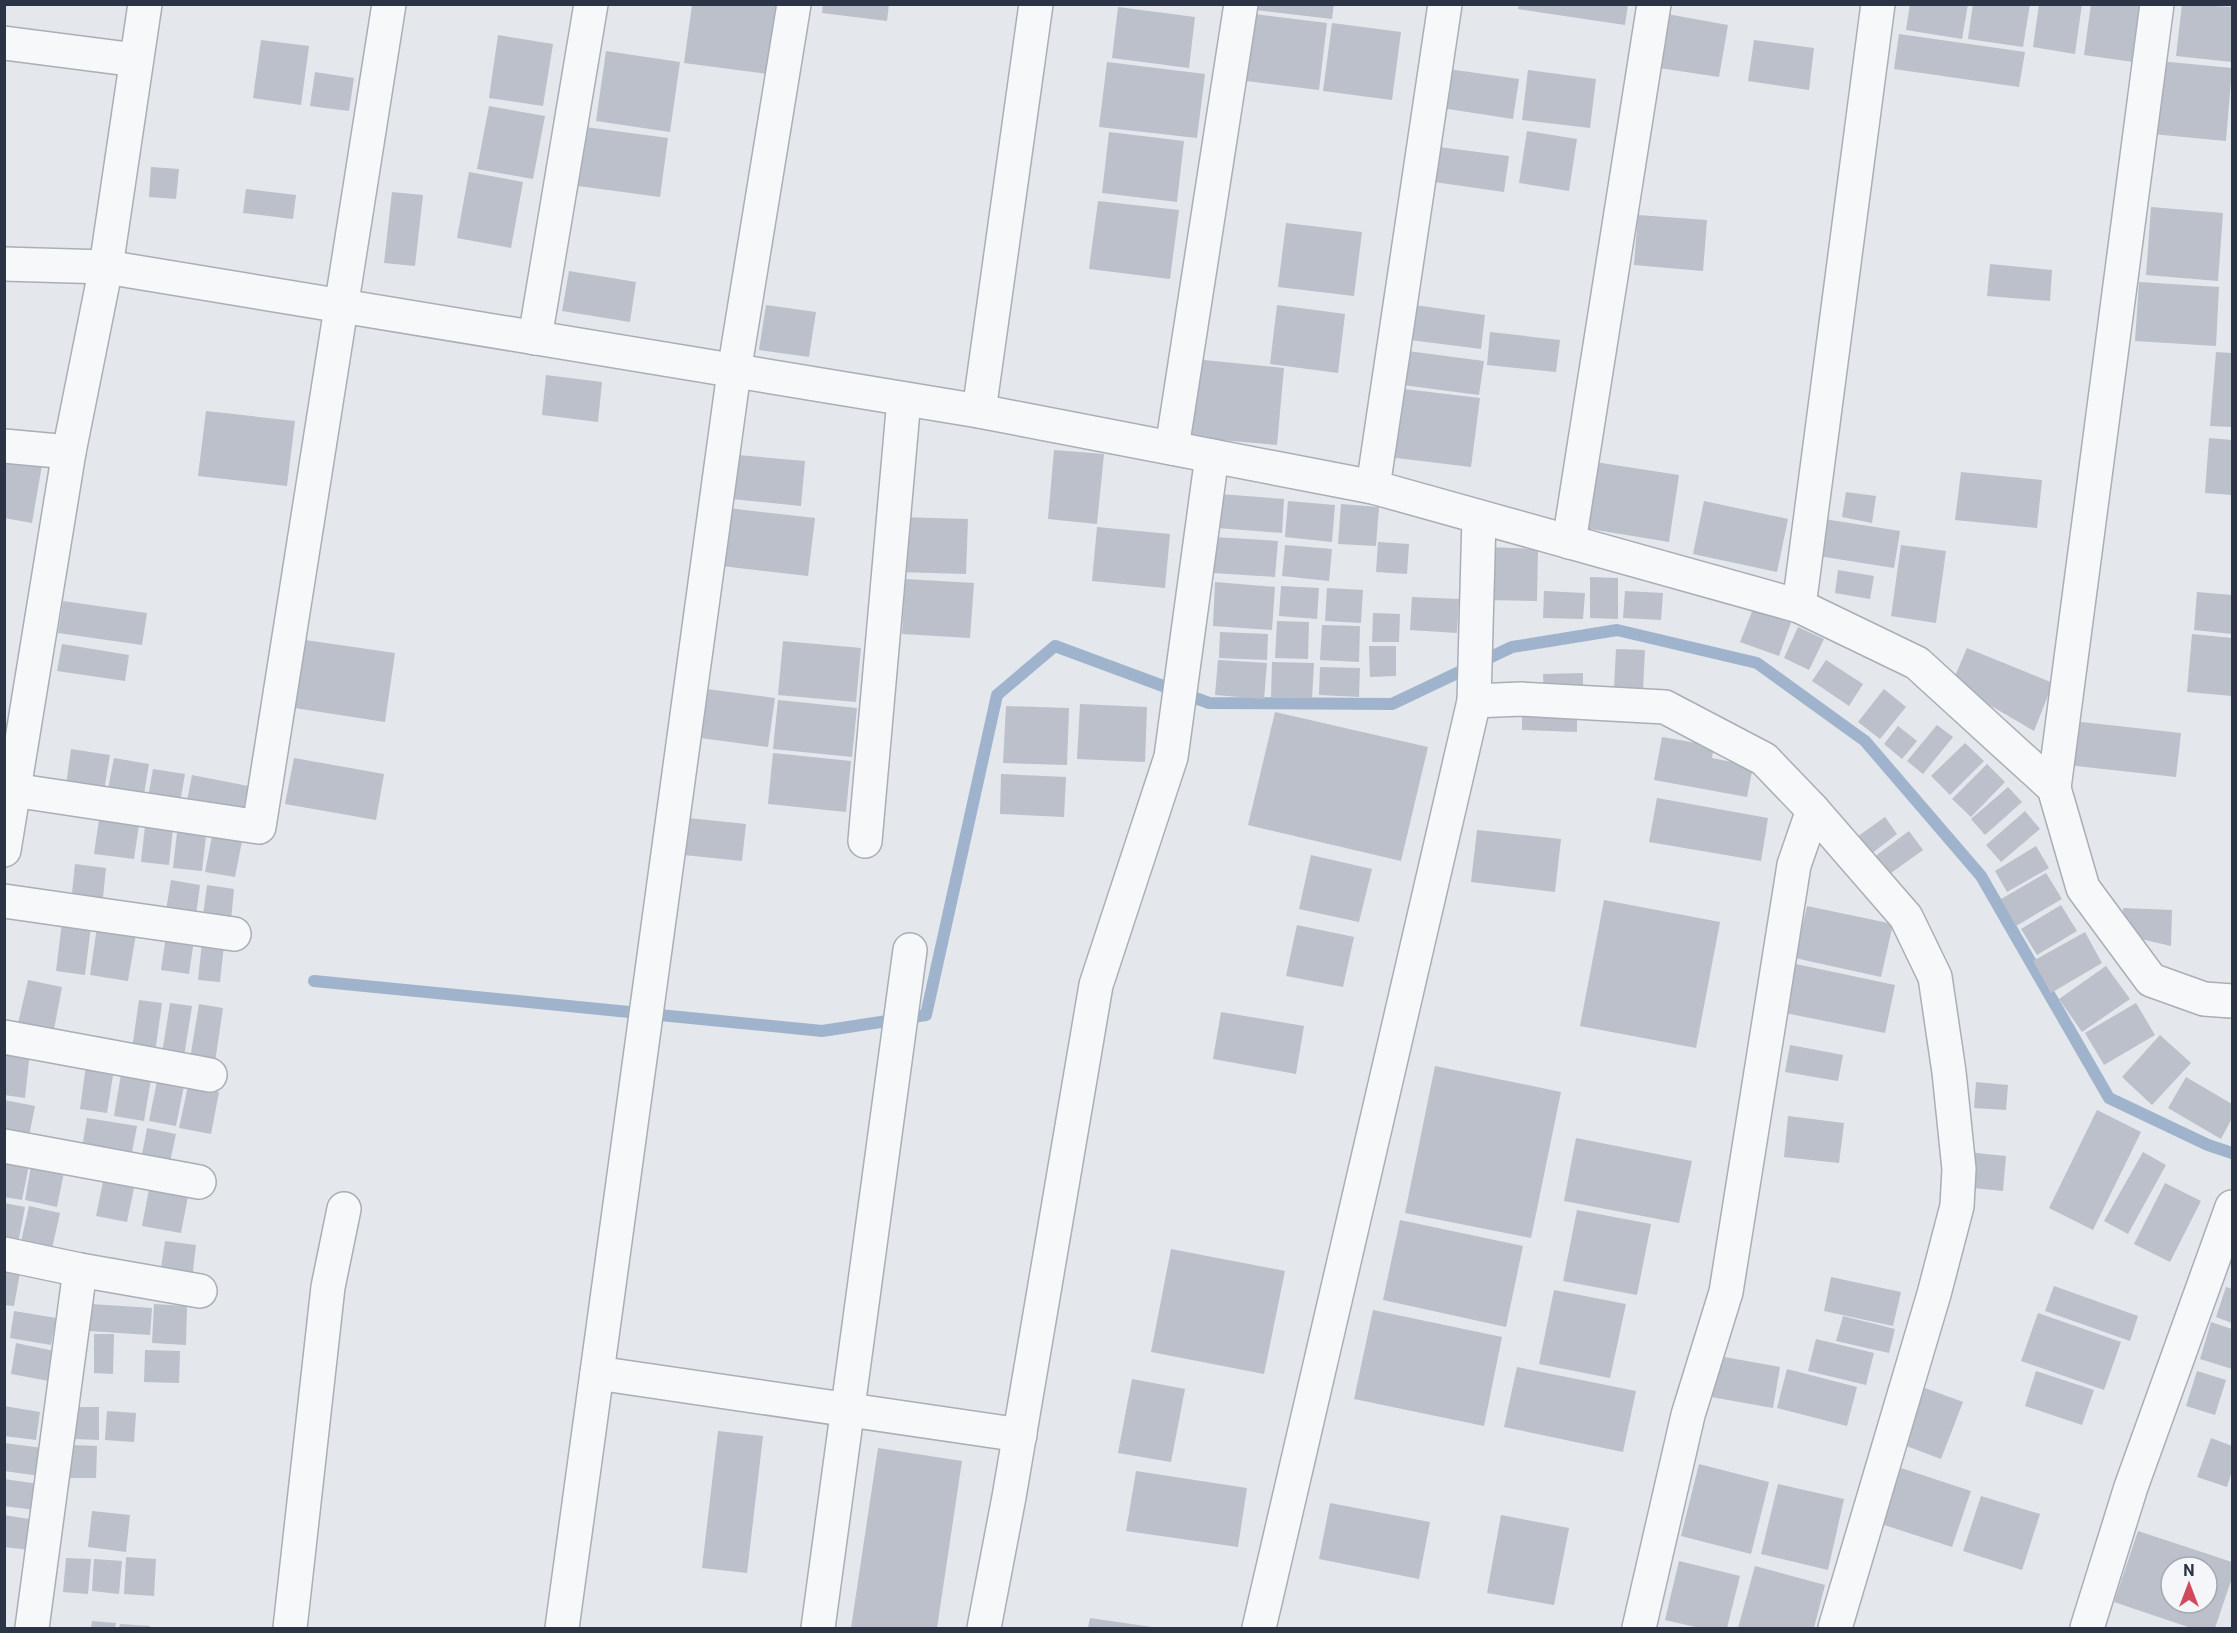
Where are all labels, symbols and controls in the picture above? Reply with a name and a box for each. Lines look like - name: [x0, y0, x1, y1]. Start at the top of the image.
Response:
- north arrow: [2159, 1555, 2219, 1615]
- text: N: [2183, 1561, 2195, 1580]

